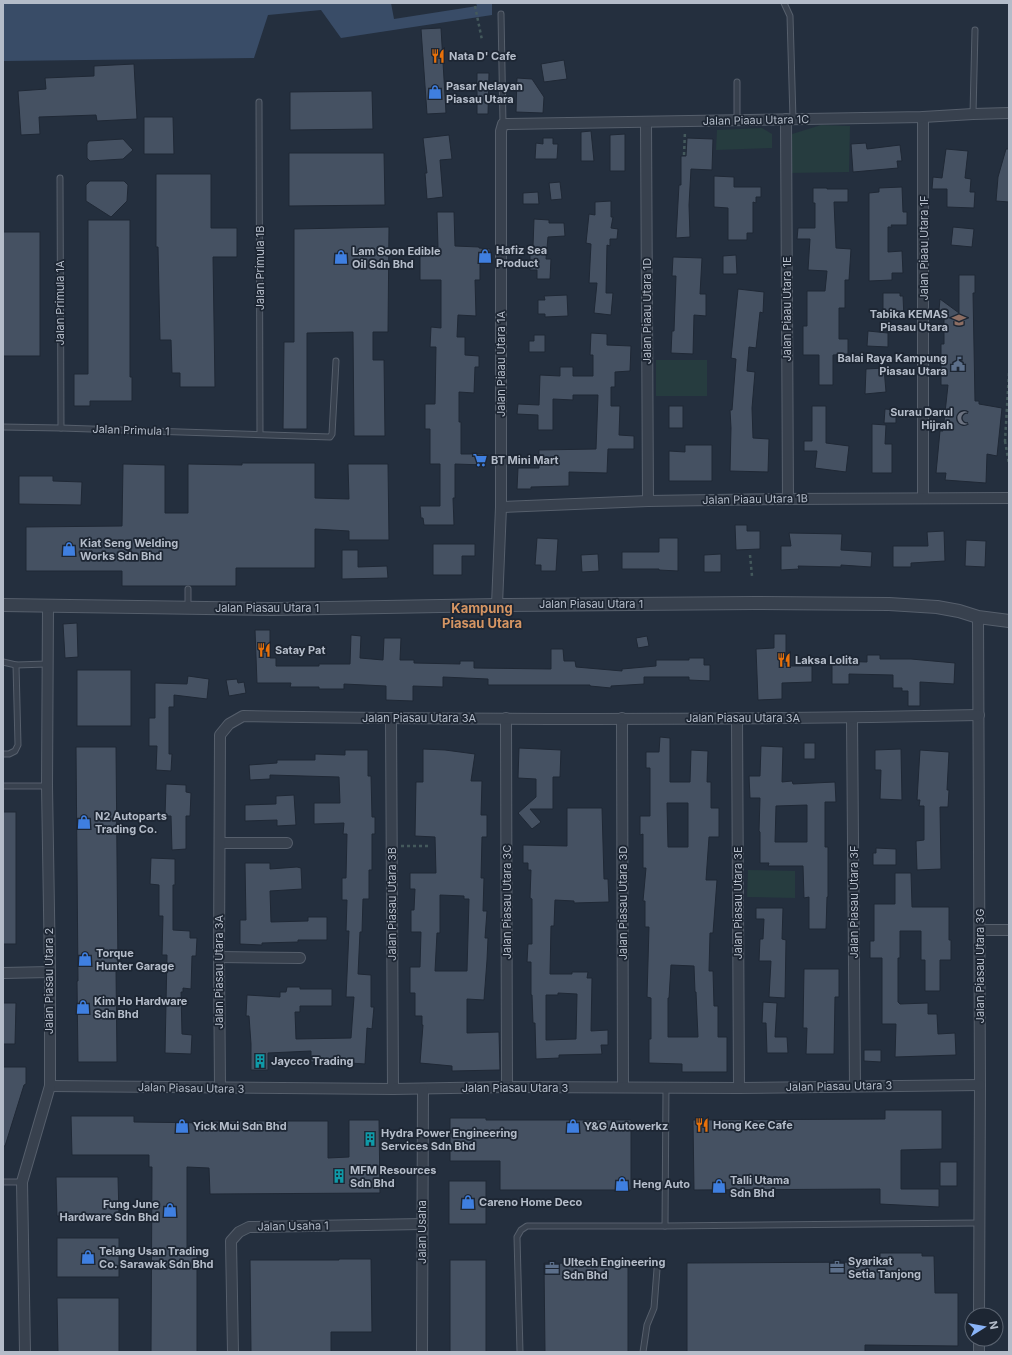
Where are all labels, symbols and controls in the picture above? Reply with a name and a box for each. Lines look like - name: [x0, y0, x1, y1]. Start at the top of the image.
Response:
- restaurant icon: Nata D' Cafe: [430, 48, 446, 64]
- place label: Nata D' Cafe: [449, 49, 517, 63]
- place label: Pasar Nelayan Piasau Utara: [446, 79, 523, 106]
- shop icon: Pasar Nelayan Piasau Utara: [427, 84, 443, 100]
- street label: Jalan Piaau Utara 1C: [703, 112, 809, 128]
- street label: Jalan Piaau Utara 1F: [917, 196, 931, 300]
- street label: Jalan Primula 1B: [253, 226, 267, 310]
- place label: Hafiz Sea Product: [496, 243, 547, 270]
- place label: Lam Soon Edible Oil Sdn Bhd: [352, 244, 441, 271]
- shop icon: Hafiz Sea Product: [477, 248, 493, 264]
- shop icon: Lam Soon Edible Oil Sdn Bhd: [333, 249, 349, 265]
- street label: Jalan Piaau Utara 1E: [780, 256, 794, 362]
- street label: Jalan Piaau Utara 1D: [640, 258, 654, 364]
- street label: Jalan Primula 1A: [53, 260, 67, 346]
- place label: Tabika KEMAS Piasau Utara: [870, 307, 948, 334]
- street label: Jalan Piaau Utara 1A: [494, 311, 508, 417]
- school or university icon: Tabika KEMAS Piasau Utara: [951, 312, 967, 328]
- place label: Balai Raya Kampung Piasau Utara: [838, 351, 947, 378]
- public building icon: Balai Raya Kampung Piasau Utara: [950, 356, 966, 372]
- place label: Surau Darul Hijrah: [890, 405, 953, 432]
- mosque icon: Surau Darul Hijrah: [956, 410, 972, 426]
- street label: Jalan Primula 1: [92, 422, 170, 438]
- supermarket icon: BT Mini Mart: [472, 452, 488, 468]
- place label: BT Mini Mart: [491, 453, 559, 467]
- street label: Jalan Piaau Utara 1B: [702, 491, 808, 507]
- place label: Kiat Seng Welding Works Sdn Bhd: [80, 536, 178, 563]
- shop icon: Kiat Seng Welding Works Sdn Bhd: [61, 541, 77, 557]
- street label: Jalan Piasau Utara 1: [539, 597, 643, 611]
- district label: Kampung Piasau Utara: [442, 600, 522, 631]
- street label: Jalan Piasau Utara 1: [215, 601, 319, 615]
- restaurant icon: Satay Pat: [256, 642, 272, 658]
- place label: Satay Pat: [275, 643, 326, 657]
- restaurant icon: Laksa Lolita: [776, 652, 792, 668]
- place label: Laksa Lolita: [795, 653, 859, 667]
- street label: Jalan Piasau Utara 3A: [362, 711, 476, 725]
- street label: Jalan Piasau Utara 3A: [686, 711, 800, 725]
- place label: N2 Autoparts Trading Co.: [95, 809, 167, 836]
- shop icon: N2 Autoparts Trading Co.: [76, 814, 92, 830]
- street label: Jalan Piasau Utara 3C: [500, 845, 514, 959]
- street label: Jalan Piasau Utara 3F: [847, 845, 861, 959]
- street label: Jalan Piasau Utara 3D: [616, 846, 630, 960]
- street label: Jalan Piasau Utara 3E: [731, 846, 745, 960]
- street label: Jalan Piasau Utara 3B: [385, 847, 399, 961]
- street label: Jalan Piasau Utara 3G: [973, 909, 987, 1023]
- street label: Jalan Piasau Utara 3A: [212, 915, 226, 1029]
- street label: Jalan Piasau Utara 2: [42, 928, 56, 1034]
- place label: Torque Hunter Garage: [96, 946, 175, 973]
- shop icon: Torque Hunter Garage: [77, 951, 93, 967]
- place label: Kim Ho Hardware Sdn Bhd: [94, 994, 188, 1021]
- shop icon: Kim Ho Hardware Sdn Bhd: [75, 999, 91, 1015]
- building icon: Jaycco Trading: [252, 1053, 268, 1069]
- place label: Jaycco Trading: [271, 1054, 354, 1068]
- street label: Jalan Piasau Utara 3: [786, 1078, 893, 1094]
- street label: Jalan Piasau Utara 3: [138, 1080, 245, 1096]
- street label: Jalan Piasau Utara 3: [462, 1081, 568, 1095]
- restaurant icon: Hong Kee Cafe: [694, 1117, 710, 1133]
- shop icon: Yick Mui Sdn Bhd: [174, 1118, 190, 1134]
- shop icon: Y&G Autowerkz: [565, 1118, 581, 1134]
- place label: Hong Kee Cafe: [713, 1118, 793, 1132]
- place label: Yick Mui Sdn Bhd: [193, 1119, 287, 1133]
- place label: Y&G Autowerkz: [584, 1119, 668, 1133]
- place label: Hydra Power Engineering Services Sdn Bhd: [381, 1126, 517, 1153]
- building icon: Hydra Power Engineering Services Sdn Bhd: [362, 1131, 378, 1147]
- place label: MFM Resources Sdn Bhd: [350, 1163, 436, 1190]
- building icon: MFM Resources Sdn Bhd: [331, 1168, 347, 1184]
- place label: Talli Utama Sdn Bhd: [730, 1173, 789, 1200]
- shop icon: Heng Auto: [614, 1176, 630, 1192]
- place label: Heng Auto: [633, 1177, 690, 1191]
- shop icon: Talli Utama Sdn Bhd: [711, 1178, 727, 1194]
- shop icon: Careno Home Deco: [460, 1194, 476, 1210]
- place label: Careno Home Deco: [479, 1195, 583, 1209]
- place label: Fung June Hardware Sdn Bhd: [60, 1197, 159, 1224]
- street label: Jalan Usaha: [415, 1200, 429, 1264]
- shop icon: Fung June Hardware Sdn Bhd: [162, 1202, 178, 1218]
- street label: Jalan Usaha 1: [257, 1218, 329, 1234]
- place label: Telang Usan Trading Co. Sarawak Sdn Bhd: [99, 1244, 214, 1271]
- shop icon: Telang Usan Trading Co. Sarawak Sdn Bhd: [80, 1249, 96, 1265]
- place label: Syarikat Setia Tanjong: [848, 1254, 921, 1281]
- place label: Ultech Engineering Sdn Bhd: [563, 1255, 665, 1282]
- office icon: Syarikat Setia Tanjong: [829, 1259, 845, 1275]
- office icon: Ultech Engineering Sdn Bhd: [544, 1260, 560, 1276]
- north arrow: [964, 1307, 1004, 1347]
- text: N: [986, 1320, 1001, 1331]

